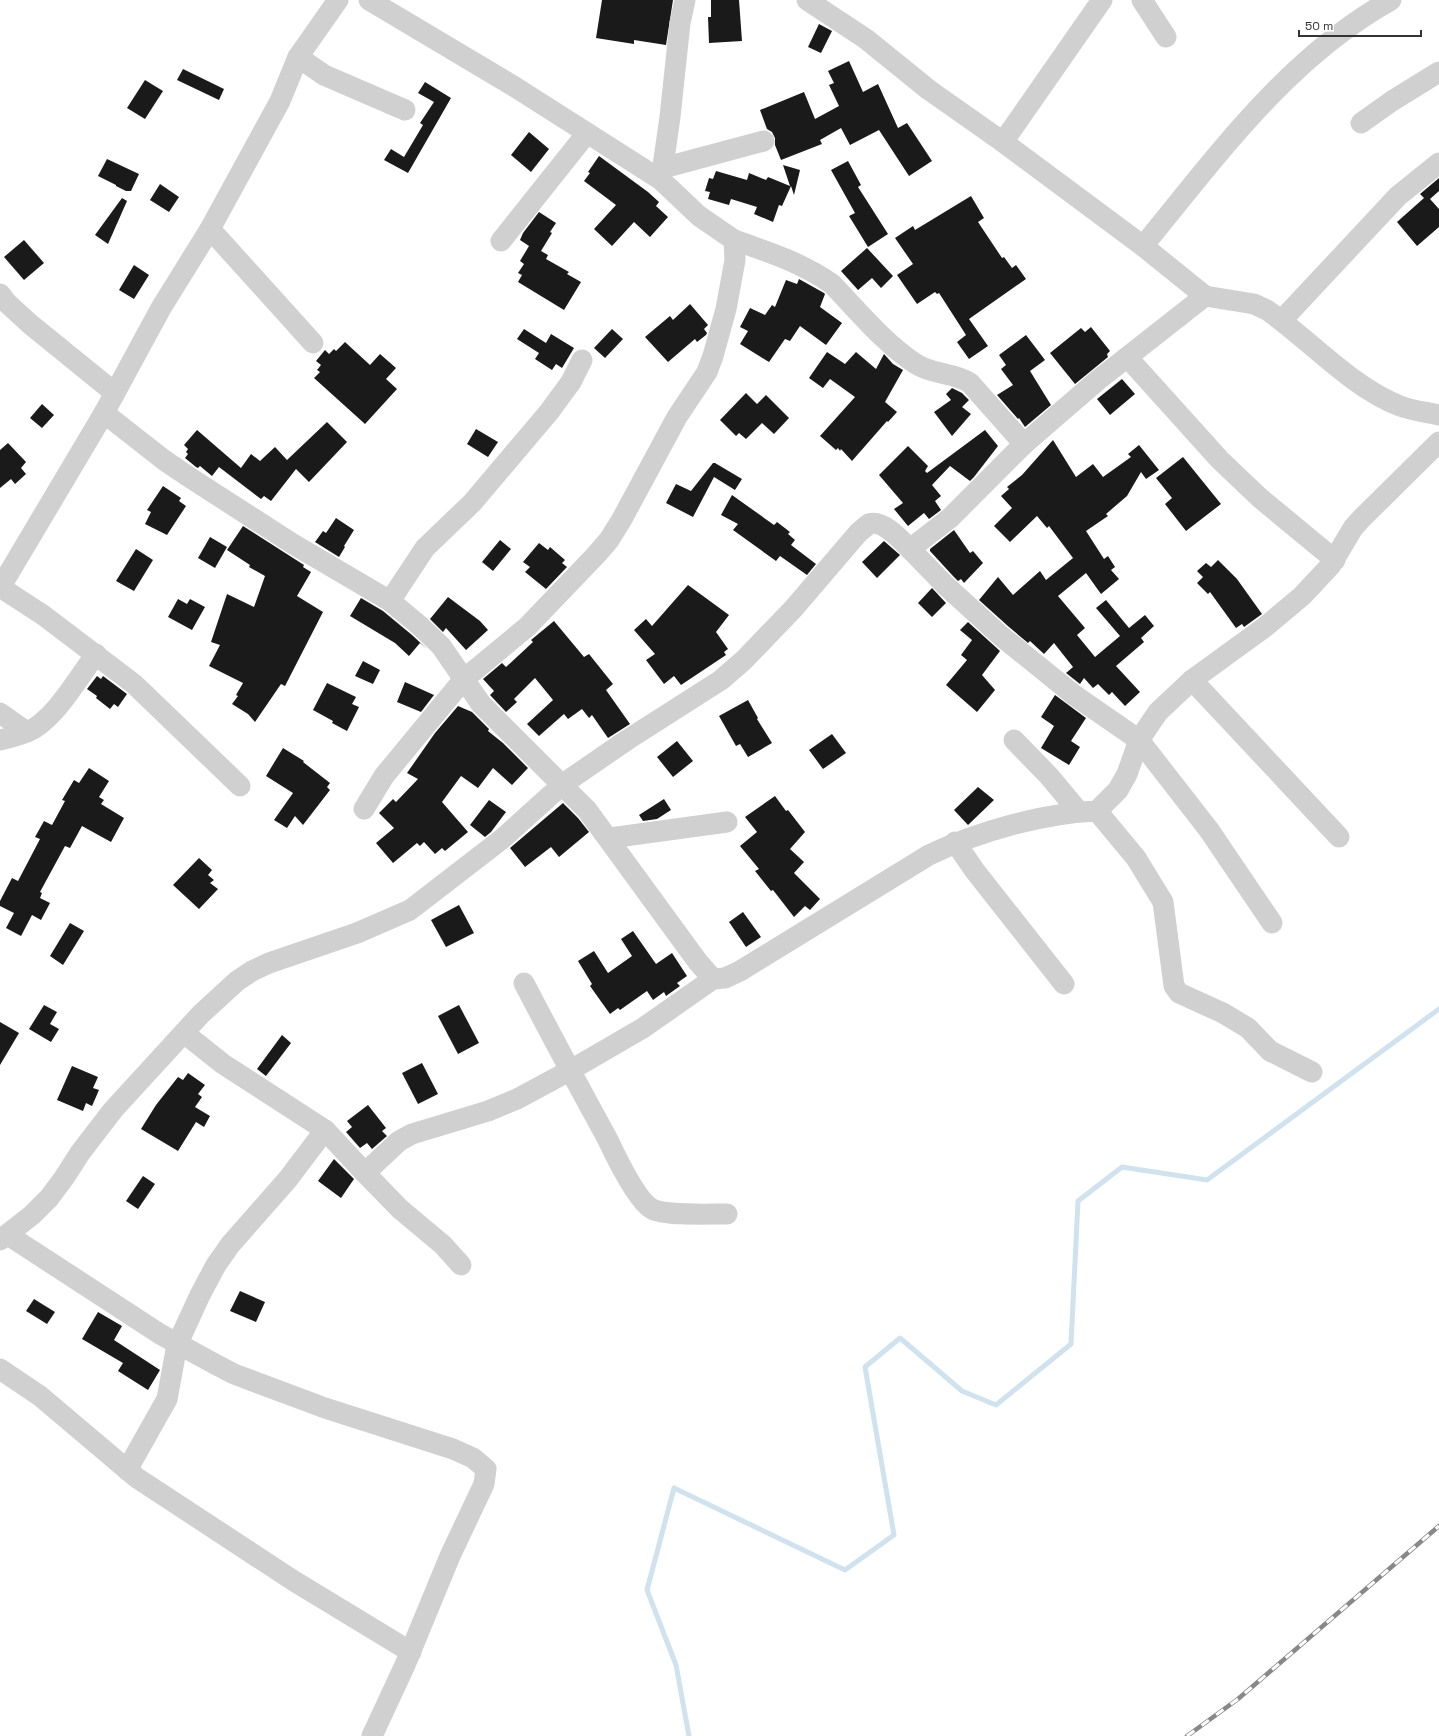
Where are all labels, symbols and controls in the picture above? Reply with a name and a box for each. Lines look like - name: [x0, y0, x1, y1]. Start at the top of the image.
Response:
- scale bar: [1299, 12, 1421, 38]
- text: 50 m: [1305, 18, 1333, 34]

